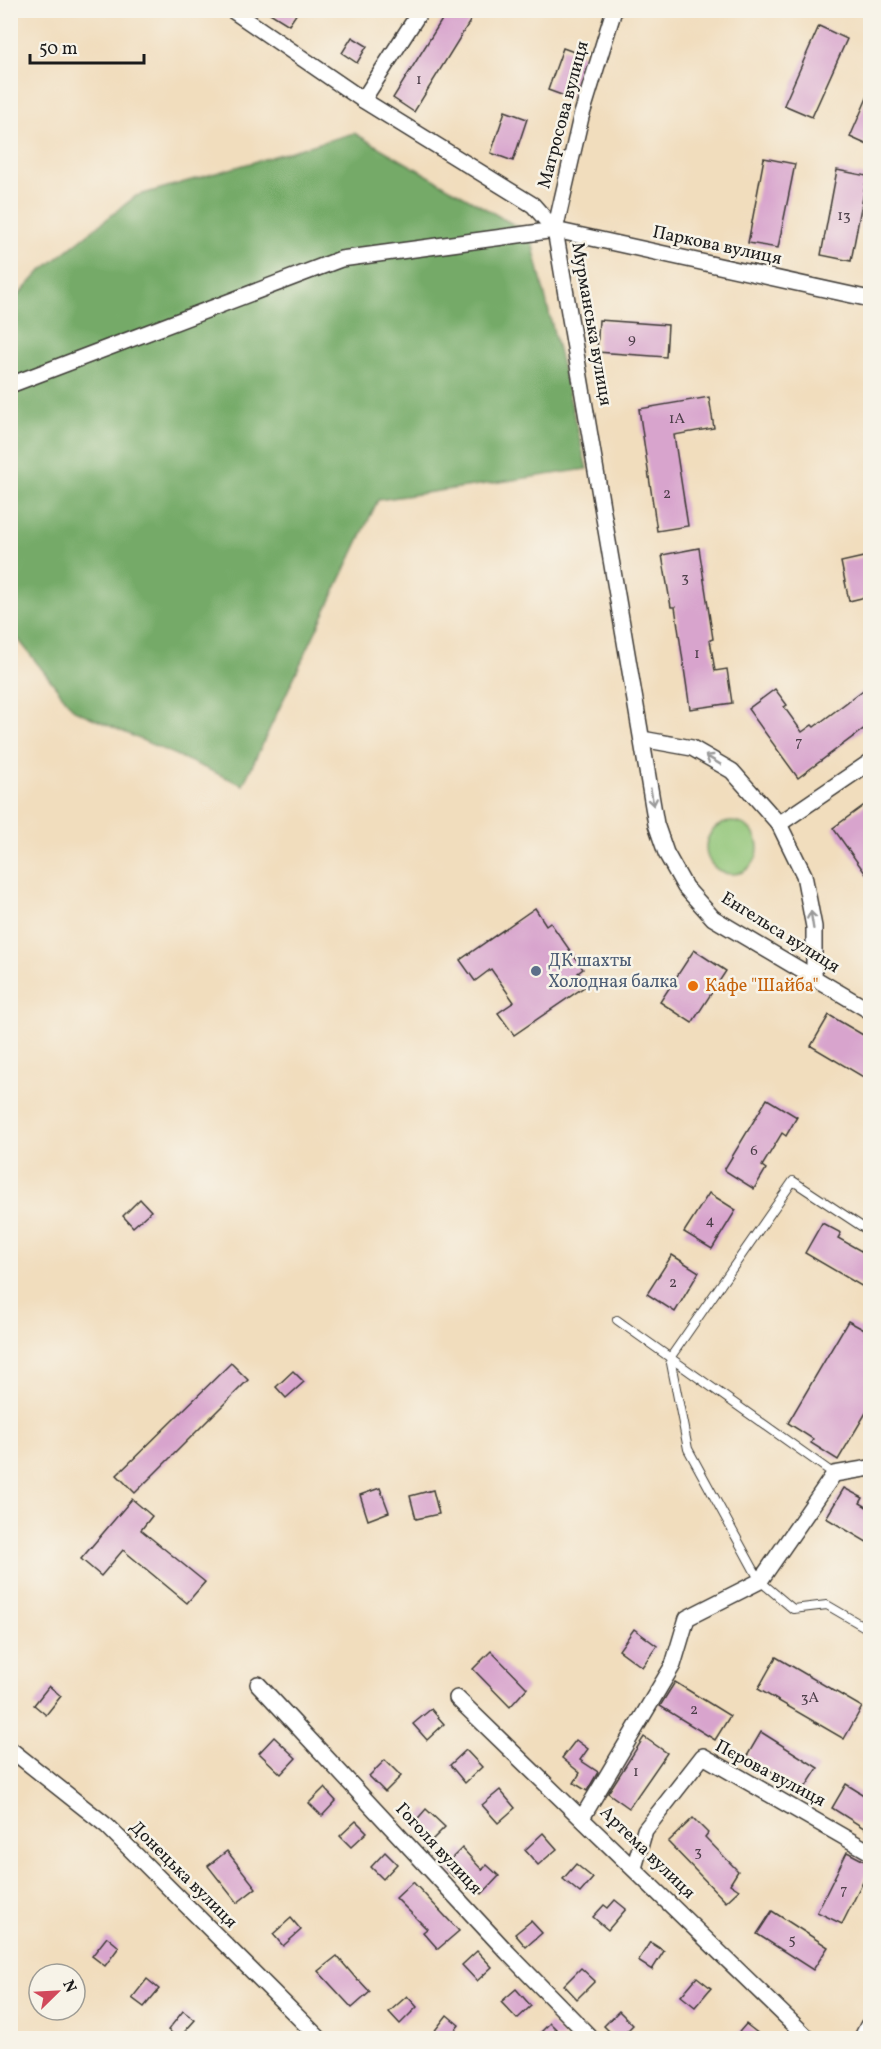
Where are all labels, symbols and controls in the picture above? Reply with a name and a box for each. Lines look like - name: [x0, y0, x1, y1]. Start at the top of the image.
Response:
- scale bar: [30, 27, 144, 65]
- text: 50 m: [39, 37, 78, 62]
- street label: Матросова вулиця: [532, 38, 596, 192]
- house number: 1: [416, 70, 422, 91]
- house number: 13: [837, 206, 851, 227]
- street label: Паркова вулиця: [650, 220, 784, 272]
- street label: Мурманська вулиця: [564, 240, 618, 408]
- house number: 9: [628, 329, 636, 350]
- house number: 1А: [669, 409, 686, 430]
- house number: 2: [663, 484, 671, 505]
- house number: 3: [681, 568, 689, 589]
- house number: 1: [694, 644, 700, 665]
- house number: 7: [795, 732, 803, 753]
- one-way arrow: [705, 754, 722, 766]
- one-way arrow: [647, 787, 658, 807]
- street label: Енгельса вулиця: [716, 886, 844, 980]
- one-way arrow: [806, 910, 817, 930]
- place label: ДК шахты Холодная балка: [548, 949, 678, 995]
- marker: ДК шахты Холодная балка: [529, 964, 543, 978]
- place label: Кафе "Шайба": [705, 974, 819, 999]
- marker: Кафе "Шайба": [686, 979, 700, 993]
- house number: 6: [750, 1141, 758, 1162]
- house number: 4: [706, 1211, 715, 1232]
- house number: 2: [669, 1273, 677, 1294]
- house number: 3А: [801, 1688, 820, 1709]
- house number: 2: [690, 1700, 698, 1721]
- street label: Пєрова вулиця: [710, 1734, 830, 1814]
- house number: 1: [633, 1762, 639, 1783]
- street label: Гоголя вулиця: [389, 1798, 487, 1900]
- street label: Артема вулиця: [594, 1801, 700, 1905]
- street label: Донецька вулиця: [124, 1816, 242, 1934]
- house number: 3: [694, 1842, 702, 1863]
- house number: 7: [840, 1880, 848, 1901]
- house number: 5: [788, 1930, 796, 1951]
- north arrow: [27, 1962, 87, 2022]
- text: N: [56, 1977, 81, 1997]

